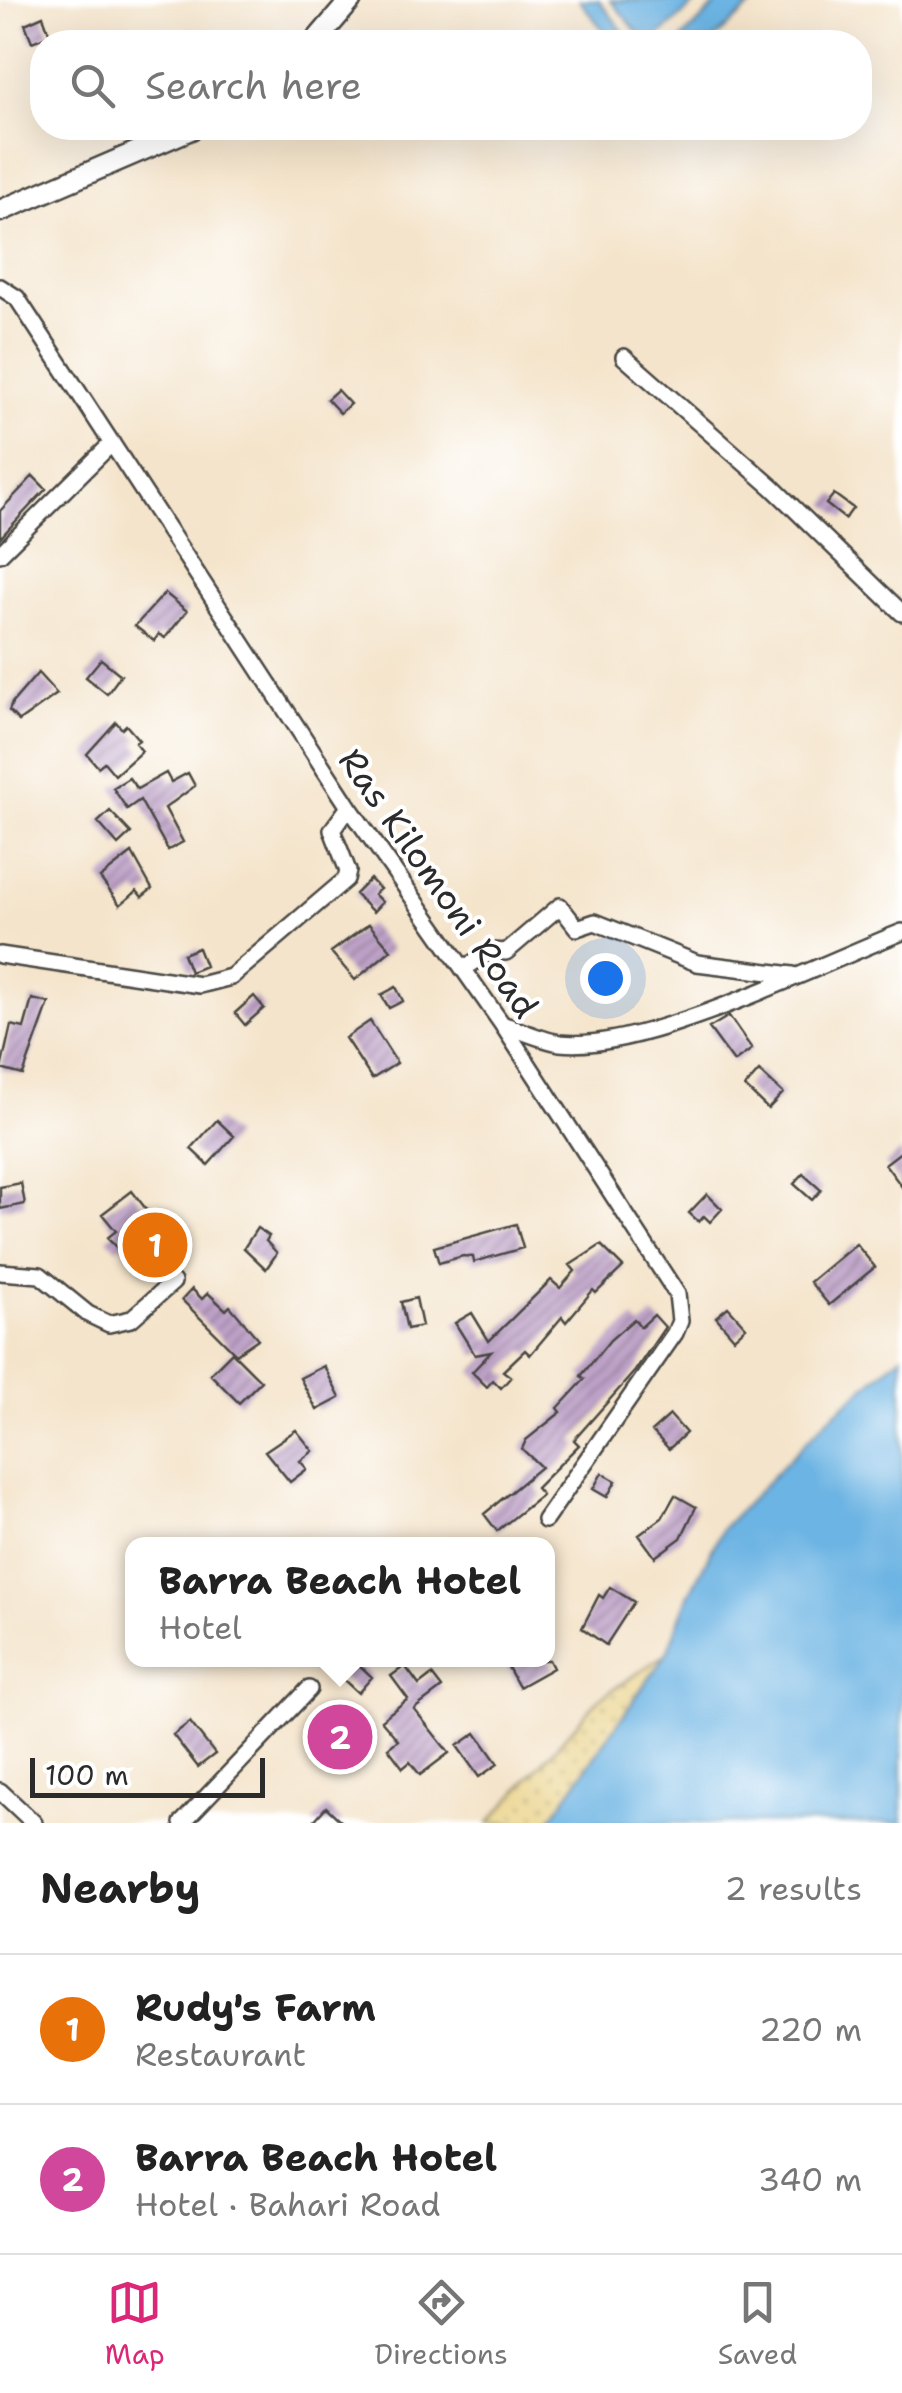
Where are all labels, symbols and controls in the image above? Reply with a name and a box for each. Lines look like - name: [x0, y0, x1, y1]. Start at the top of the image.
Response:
- search box: [30, 30, 872, 140]
- icon: search: [65, 58, 120, 113]
- text: Search here: [145, 60, 362, 111]
- street label: Ras Kilomoni Road: [328, 739, 550, 1027]
- your location: [580, 953, 631, 1004]
- pin: 1: [122, 1208, 188, 1282]
- popup: [125, 1537, 555, 1667]
- text: Barra Beach Hotel: [159, 1555, 521, 1606]
- text: Hotel: [159, 1606, 242, 1649]
- pin: 2: [308, 1700, 372, 1774]
- scale bar: [30, 1753, 265, 1798]
- text: 100 m: [45, 1756, 129, 1794]
- text: Nearby: [40, 1860, 200, 1916]
- text: 2 results: [725, 1867, 862, 1910]
- text: Rudy's Farm: [135, 1982, 376, 2033]
- text: 1: [65, 2008, 80, 2051]
- text: 220 m: [759, 2008, 862, 2051]
- text: Restaurant: [135, 2033, 306, 2076]
- text: Barra Beach Hotel: [135, 2132, 497, 2183]
- text: 2: [61, 2158, 84, 2201]
- text: 340 m: [758, 2158, 862, 2201]
- text: Hotel · Bahari Road: [135, 2183, 440, 2226]
- tab: Map: [105, 2275, 165, 2373]
- tab: Directions: [374, 2275, 508, 2373]
- tab: Saved: [718, 2275, 797, 2373]

